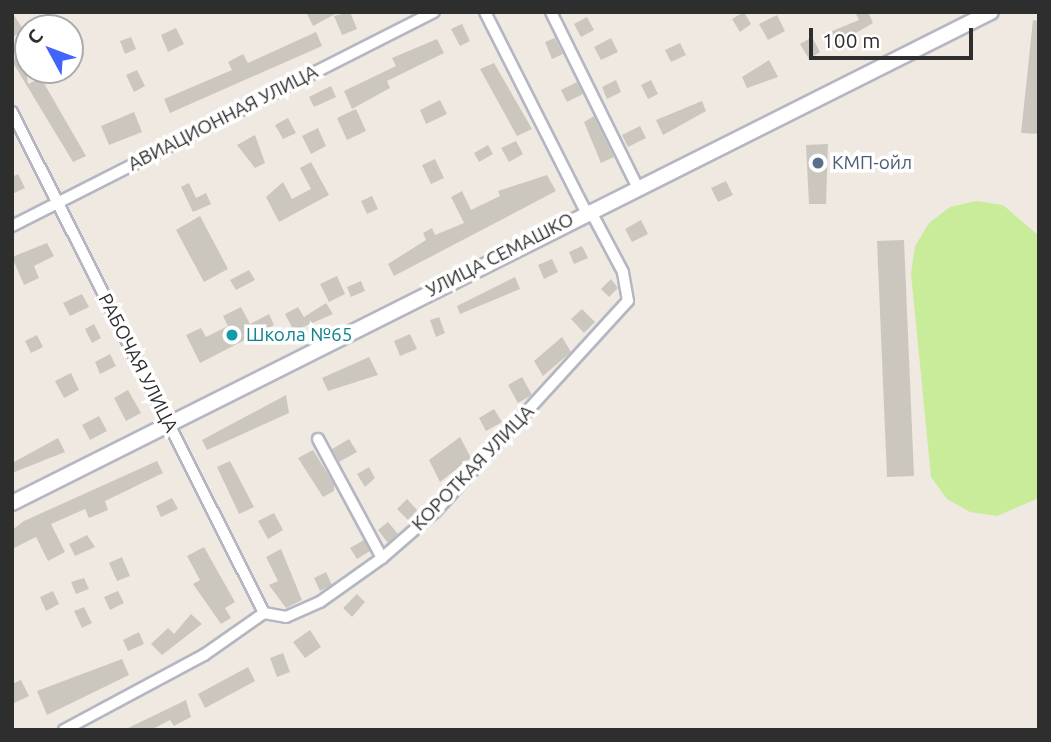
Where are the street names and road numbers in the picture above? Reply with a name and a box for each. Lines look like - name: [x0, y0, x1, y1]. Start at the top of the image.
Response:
- street label: АВИАЦИОННАЯ УЛИЦА: [124, 60, 322, 176]
- street label: УЛИЦА СЕМАШКО: [422, 208, 578, 302]
- street label: РАБОЧАЯ УЛИЦА: [93, 290, 183, 436]
- street label: КОРОТКАЯ УЛИЦА: [407, 400, 539, 536]

